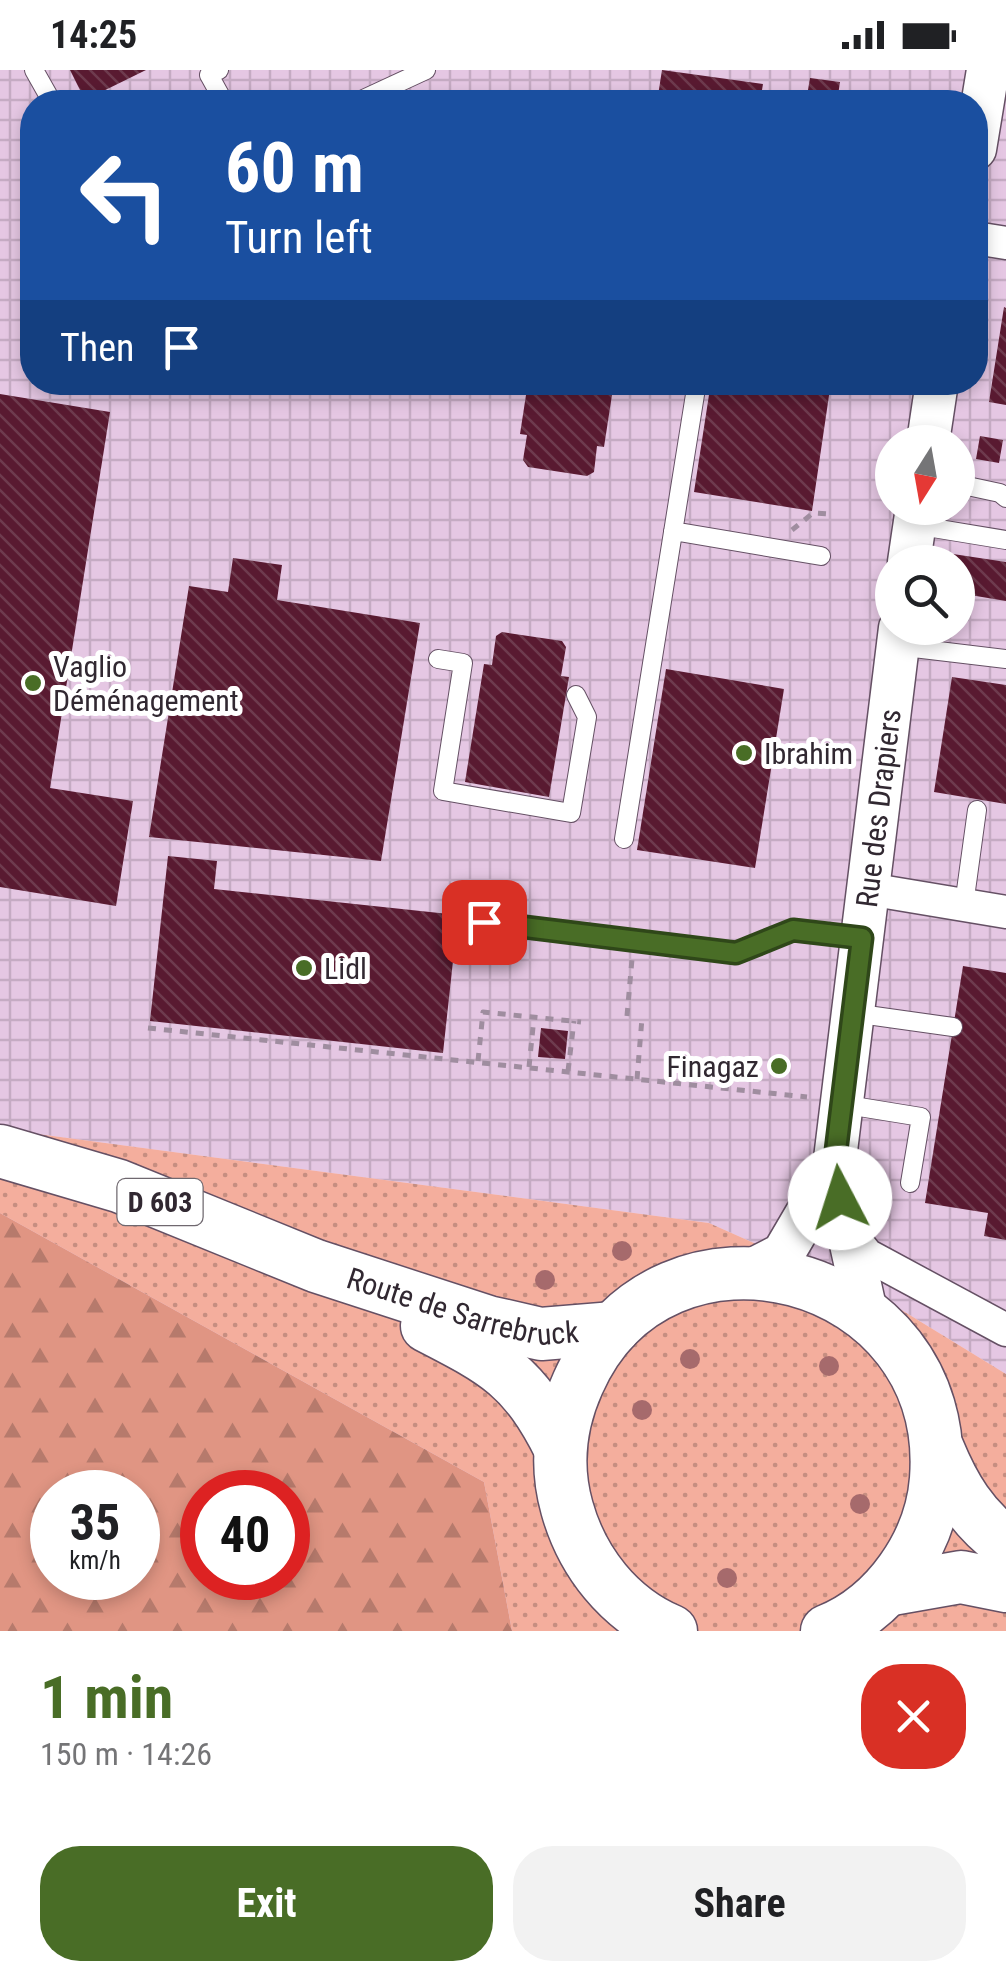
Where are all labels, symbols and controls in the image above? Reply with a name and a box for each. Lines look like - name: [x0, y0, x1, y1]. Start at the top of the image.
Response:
- text: 14:25: [50, 13, 137, 57]
- text: 60 m: [225, 127, 364, 209]
- icon: left: [60, 130, 190, 260]
- text: Turn left: [225, 211, 373, 264]
- icon: arrive: [154, 320, 209, 375]
- text: Then: [60, 326, 134, 370]
- north arrow: [875, 425, 975, 525]
- map controls: [875, 425, 975, 645]
- button: search: [875, 545, 975, 645]
- place label: Vaglio Déménagement: [53, 649, 239, 718]
- marker: Vaglio Déménagement: [22, 672, 44, 694]
- street label: Rue des Drapiers: [848, 707, 907, 909]
- place label: Ibrahim: [764, 736, 853, 771]
- marker: Ibrahim: [733, 742, 755, 764]
- pin: [442, 880, 527, 965]
- icon: arrive: [457, 895, 512, 950]
- place label: Lidl: [324, 951, 367, 986]
- marker: Lidl: [293, 957, 315, 979]
- place label: Finagaz: [666, 1049, 759, 1084]
- marker: Finagaz: [768, 1055, 790, 1077]
- position arrow: [788, 1146, 892, 1250]
- road number: D 603: [118, 1179, 202, 1225]
- street label: Route de Sarrebruck: [343, 1260, 580, 1352]
- speed limit sign: 40: [180, 1470, 310, 1600]
- text: 35: [70, 1494, 120, 1552]
- text: km/h: [69, 1546, 121, 1575]
- text: 1 min: [40, 1662, 173, 1733]
- button: close: [861, 1664, 966, 1769]
- text: 150 m · 14:26: [40, 1735, 212, 1773]
- button: Exit: [40, 1846, 493, 1961]
- button: Share: [513, 1846, 966, 1961]

